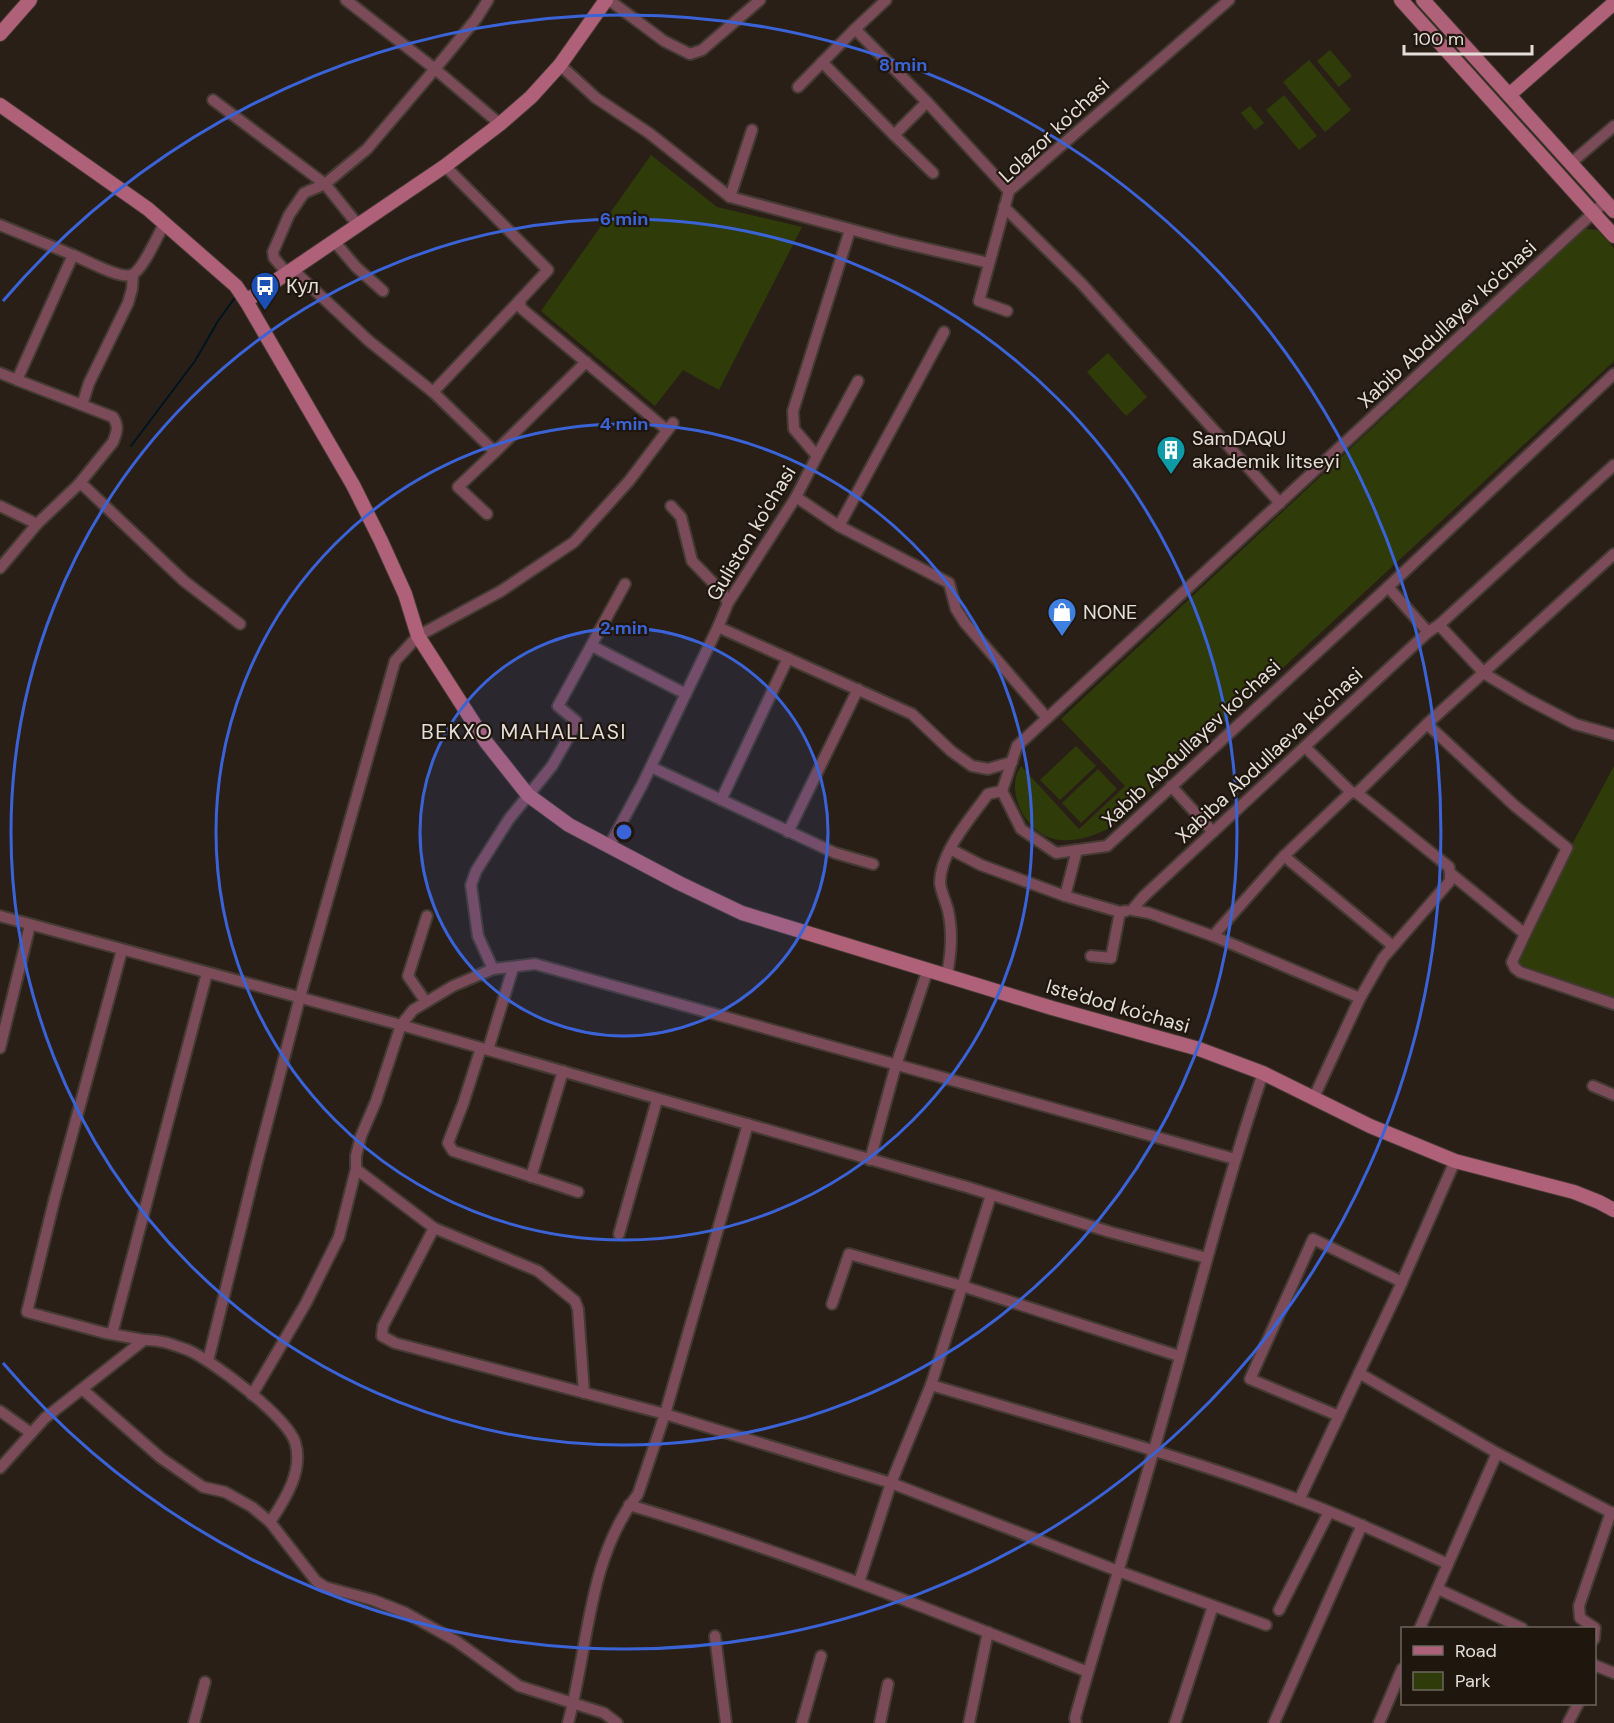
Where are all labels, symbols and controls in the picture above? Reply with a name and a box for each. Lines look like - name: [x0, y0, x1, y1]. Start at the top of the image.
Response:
- scale bar: [1404, 18, 1532, 56]
- text: 100 m: [1413, 27, 1464, 51]
- text: 8 min: [879, 53, 927, 77]
- street label: Lolazor ko'chasi: [993, 72, 1115, 188]
- text: 6 min: [600, 207, 648, 231]
- street label: Xabib Abdullayev ko'chasi: [1352, 234, 1542, 414]
- bus stop icon: Кул: [249, 270, 281, 312]
- place label: Кул: [286, 273, 319, 299]
- text: 4 min: [600, 412, 648, 436]
- place label: SamDAQU akademik litseyi: [1192, 425, 1340, 474]
- building icon: SamDAQU akademik litseyi: [1155, 434, 1187, 476]
- street label: Guliston ko'chasi: [700, 461, 802, 605]
- shop icon: NONE: [1046, 596, 1078, 638]
- place label: NONE: [1083, 599, 1137, 625]
- text: 2 min: [600, 616, 648, 640]
- street label: Xabib Abdullayev ko'chasi: [1096, 653, 1286, 833]
- street label: Xabiba Abdullaeva ko'chasi: [1170, 661, 1368, 849]
- district label: BEKXO MAHALLASI: [421, 718, 627, 746]
- centre of rings: [614, 822, 634, 842]
- street label: Iste'dod ko'chasi: [1043, 973, 1193, 1039]
- legend: [1401, 1627, 1596, 1705]
- text: Road: [1455, 1639, 1497, 1663]
- text: Park: [1455, 1669, 1491, 1693]

